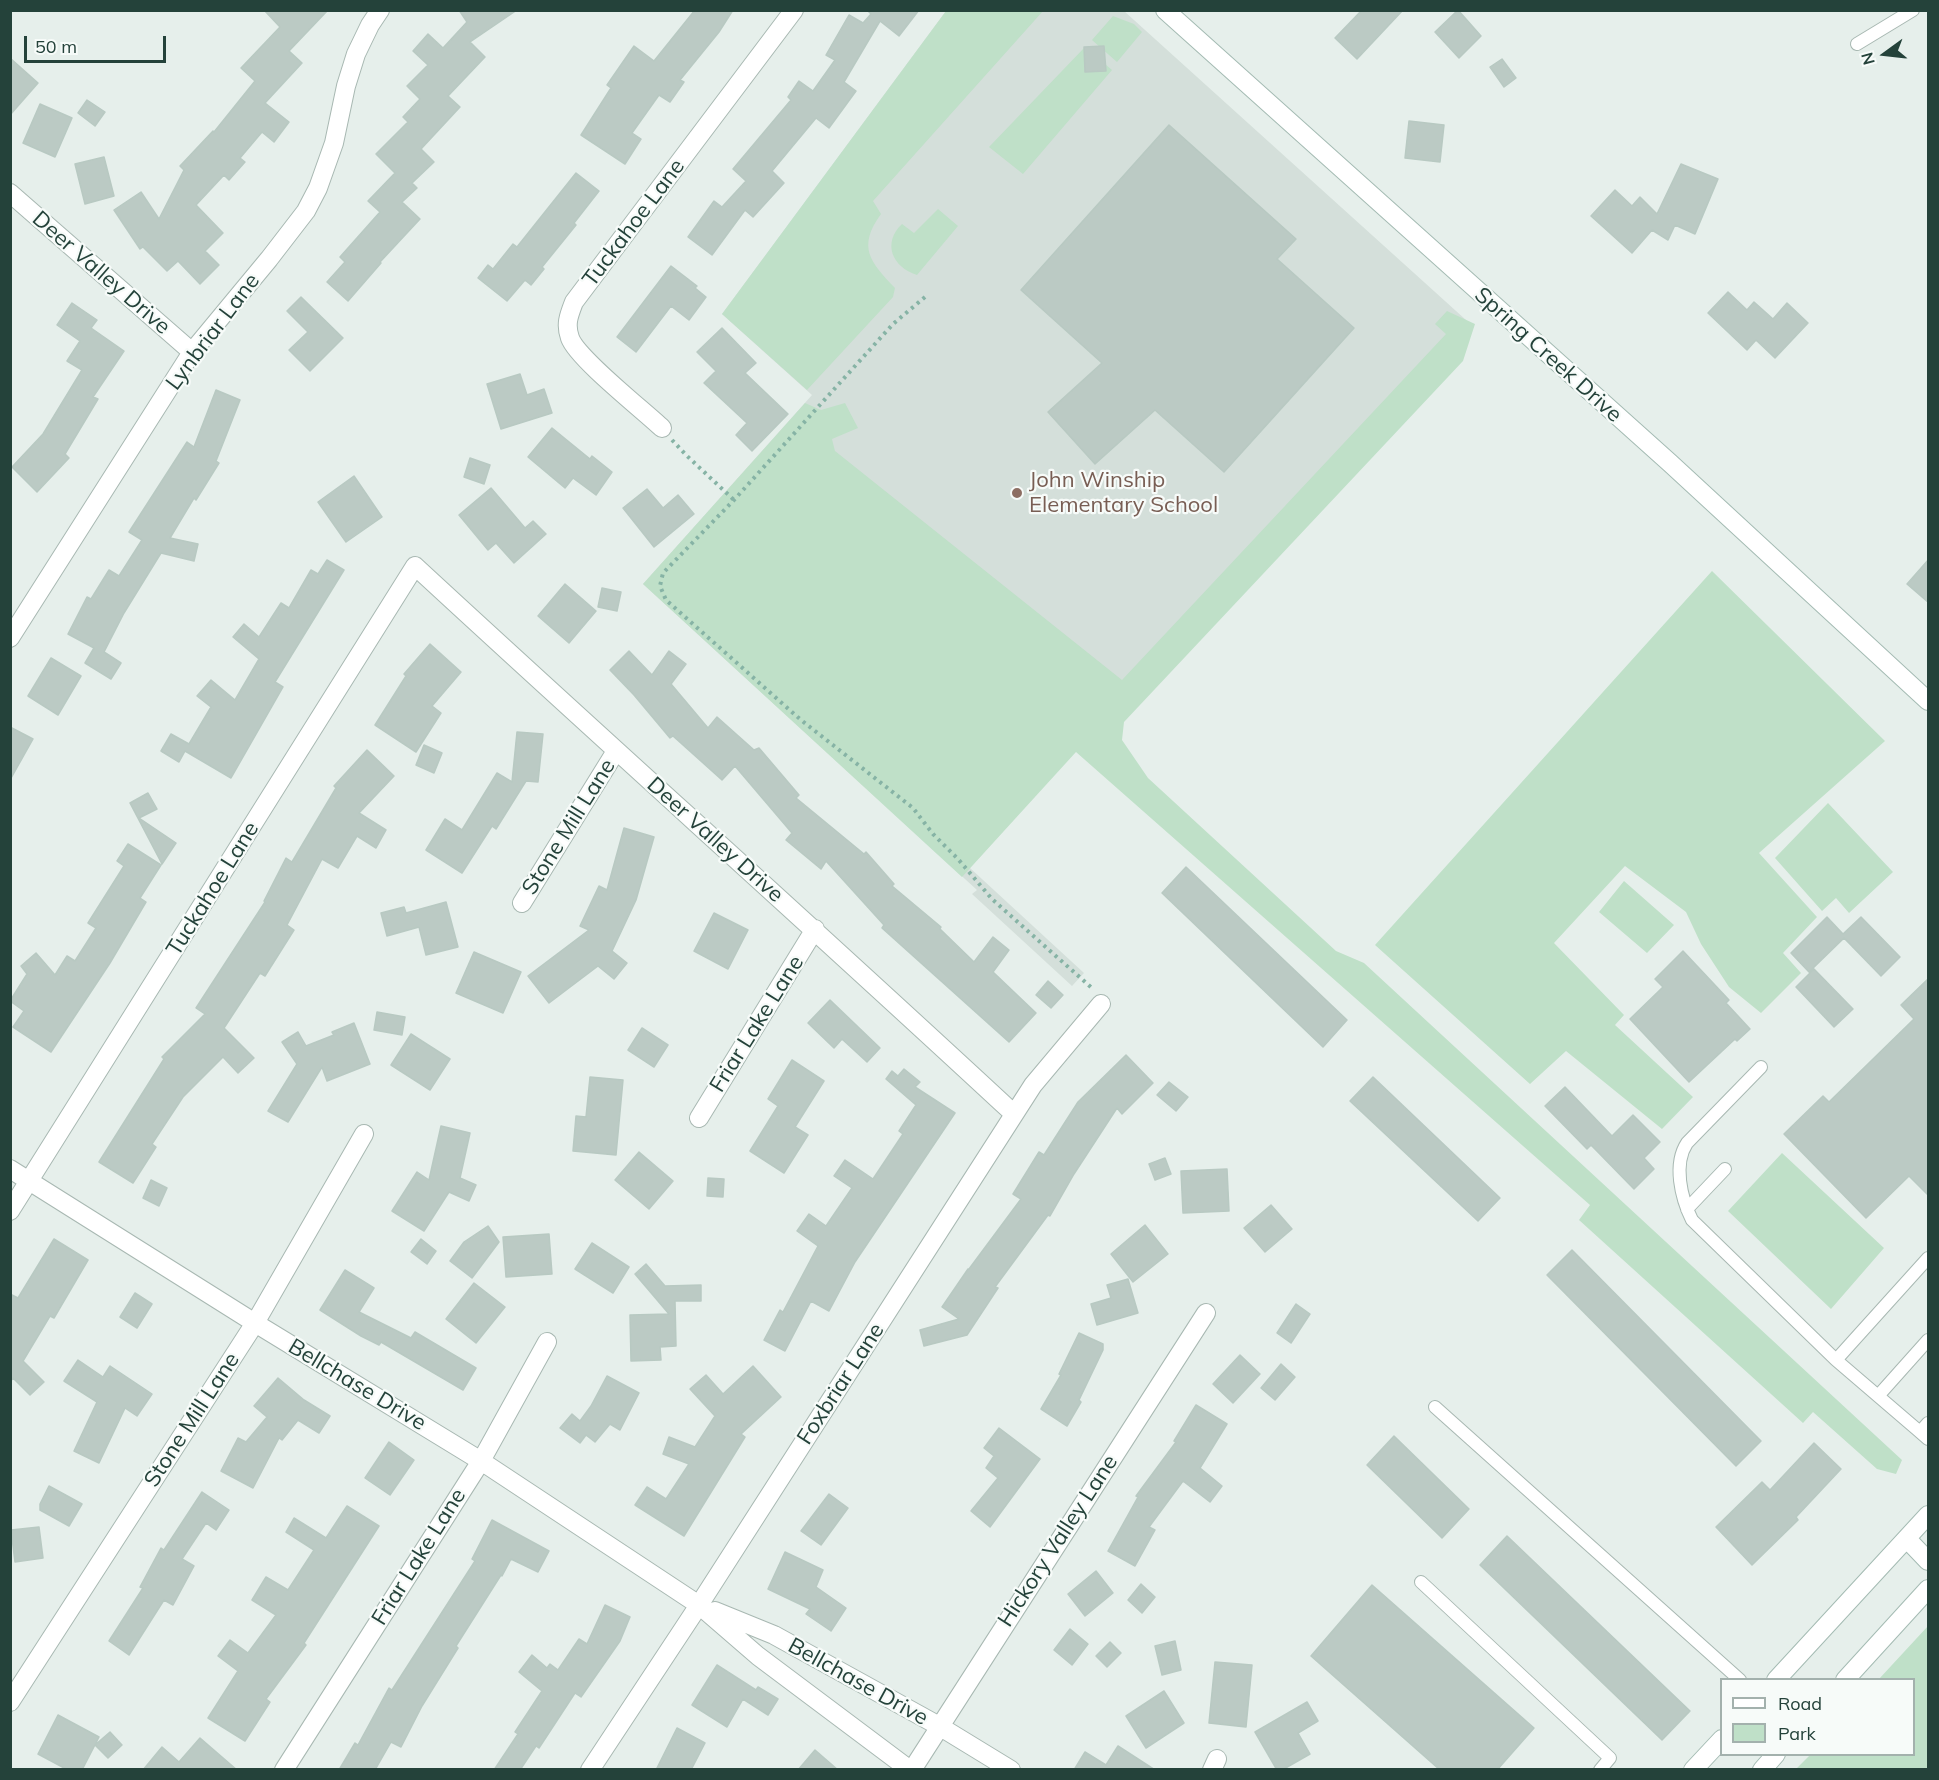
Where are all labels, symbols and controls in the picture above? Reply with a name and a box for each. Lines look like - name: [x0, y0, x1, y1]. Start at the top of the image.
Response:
- scale bar: [27, 24, 170, 62]
- north arrow: [1855, 24, 1915, 84]
- text: 50 m: [35, 35, 77, 58]
- text: N: [1856, 50, 1879, 67]
- street label: Tuckahoe Lane: [577, 154, 691, 292]
- street label: Deer Valley Drive: [27, 206, 175, 340]
- street label: Lynbriar Lane: [161, 269, 265, 395]
- street label: Spring Creek Drive: [1469, 282, 1627, 428]
- place label: John Winship Elementary School: [1029, 467, 1218, 518]
- marker: John Winship Elementary School: [1010, 486, 1024, 500]
- street label: Stone Mill Lane: [517, 754, 621, 900]
- street label: Deer Valley Drive: [641, 772, 789, 908]
- street label: Tuckahoe Lane: [161, 817, 265, 961]
- street label: Friar Lake Lane: [704, 951, 810, 1097]
- street label: Foxbriar Lane: [792, 1318, 890, 1450]
- street label: Bellchase Drive: [283, 1333, 431, 1437]
- street label: Stone Mill Lane: [139, 1348, 245, 1492]
- street label: Hickory Valley Lane: [993, 1450, 1123, 1632]
- street label: Friar Lake Lane: [366, 1484, 472, 1630]
- street label: Bellchase Drive: [783, 1633, 933, 1731]
- legend: [1720, 1678, 1915, 1756]
- text: Road: [1778, 1692, 1822, 1715]
- text: Park: [1778, 1722, 1816, 1745]

